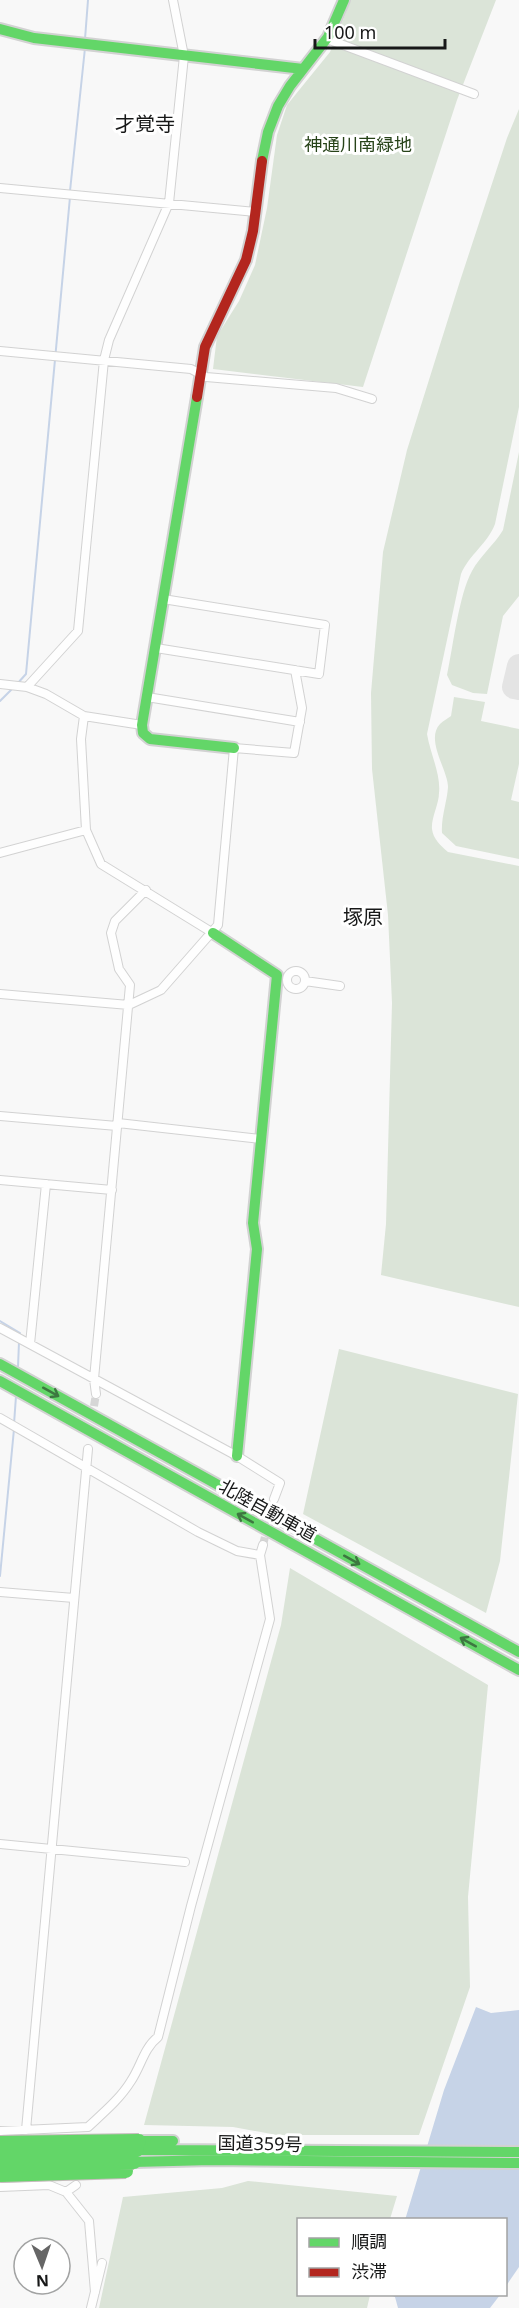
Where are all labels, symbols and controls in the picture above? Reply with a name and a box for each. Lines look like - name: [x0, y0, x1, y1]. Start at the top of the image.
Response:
- scale bar: [315, 12, 446, 50]
- text: 100 m: [324, 20, 376, 44]
- district label: 才覚寺: [115, 110, 175, 137]
- park label: 神通川南緑地: [304, 132, 412, 156]
- district label: 塚原: [343, 903, 383, 930]
- one-way arrow: [42, 1386, 59, 1398]
- street label: 北陸自動車道: [215, 1473, 321, 1547]
- one-way arrow: [237, 1512, 254, 1524]
- one-way arrow: [343, 1554, 360, 1566]
- one-way arrow: [460, 1636, 477, 1648]
- street label: 国道359号: [217, 2130, 303, 2156]
- legend: [297, 2218, 507, 2296]
- text: 順調: [351, 2229, 387, 2253]
- north arrow: [12, 2236, 72, 2296]
- text: 渋滞: [351, 2259, 387, 2283]
- text: N: [36, 2270, 49, 2292]

